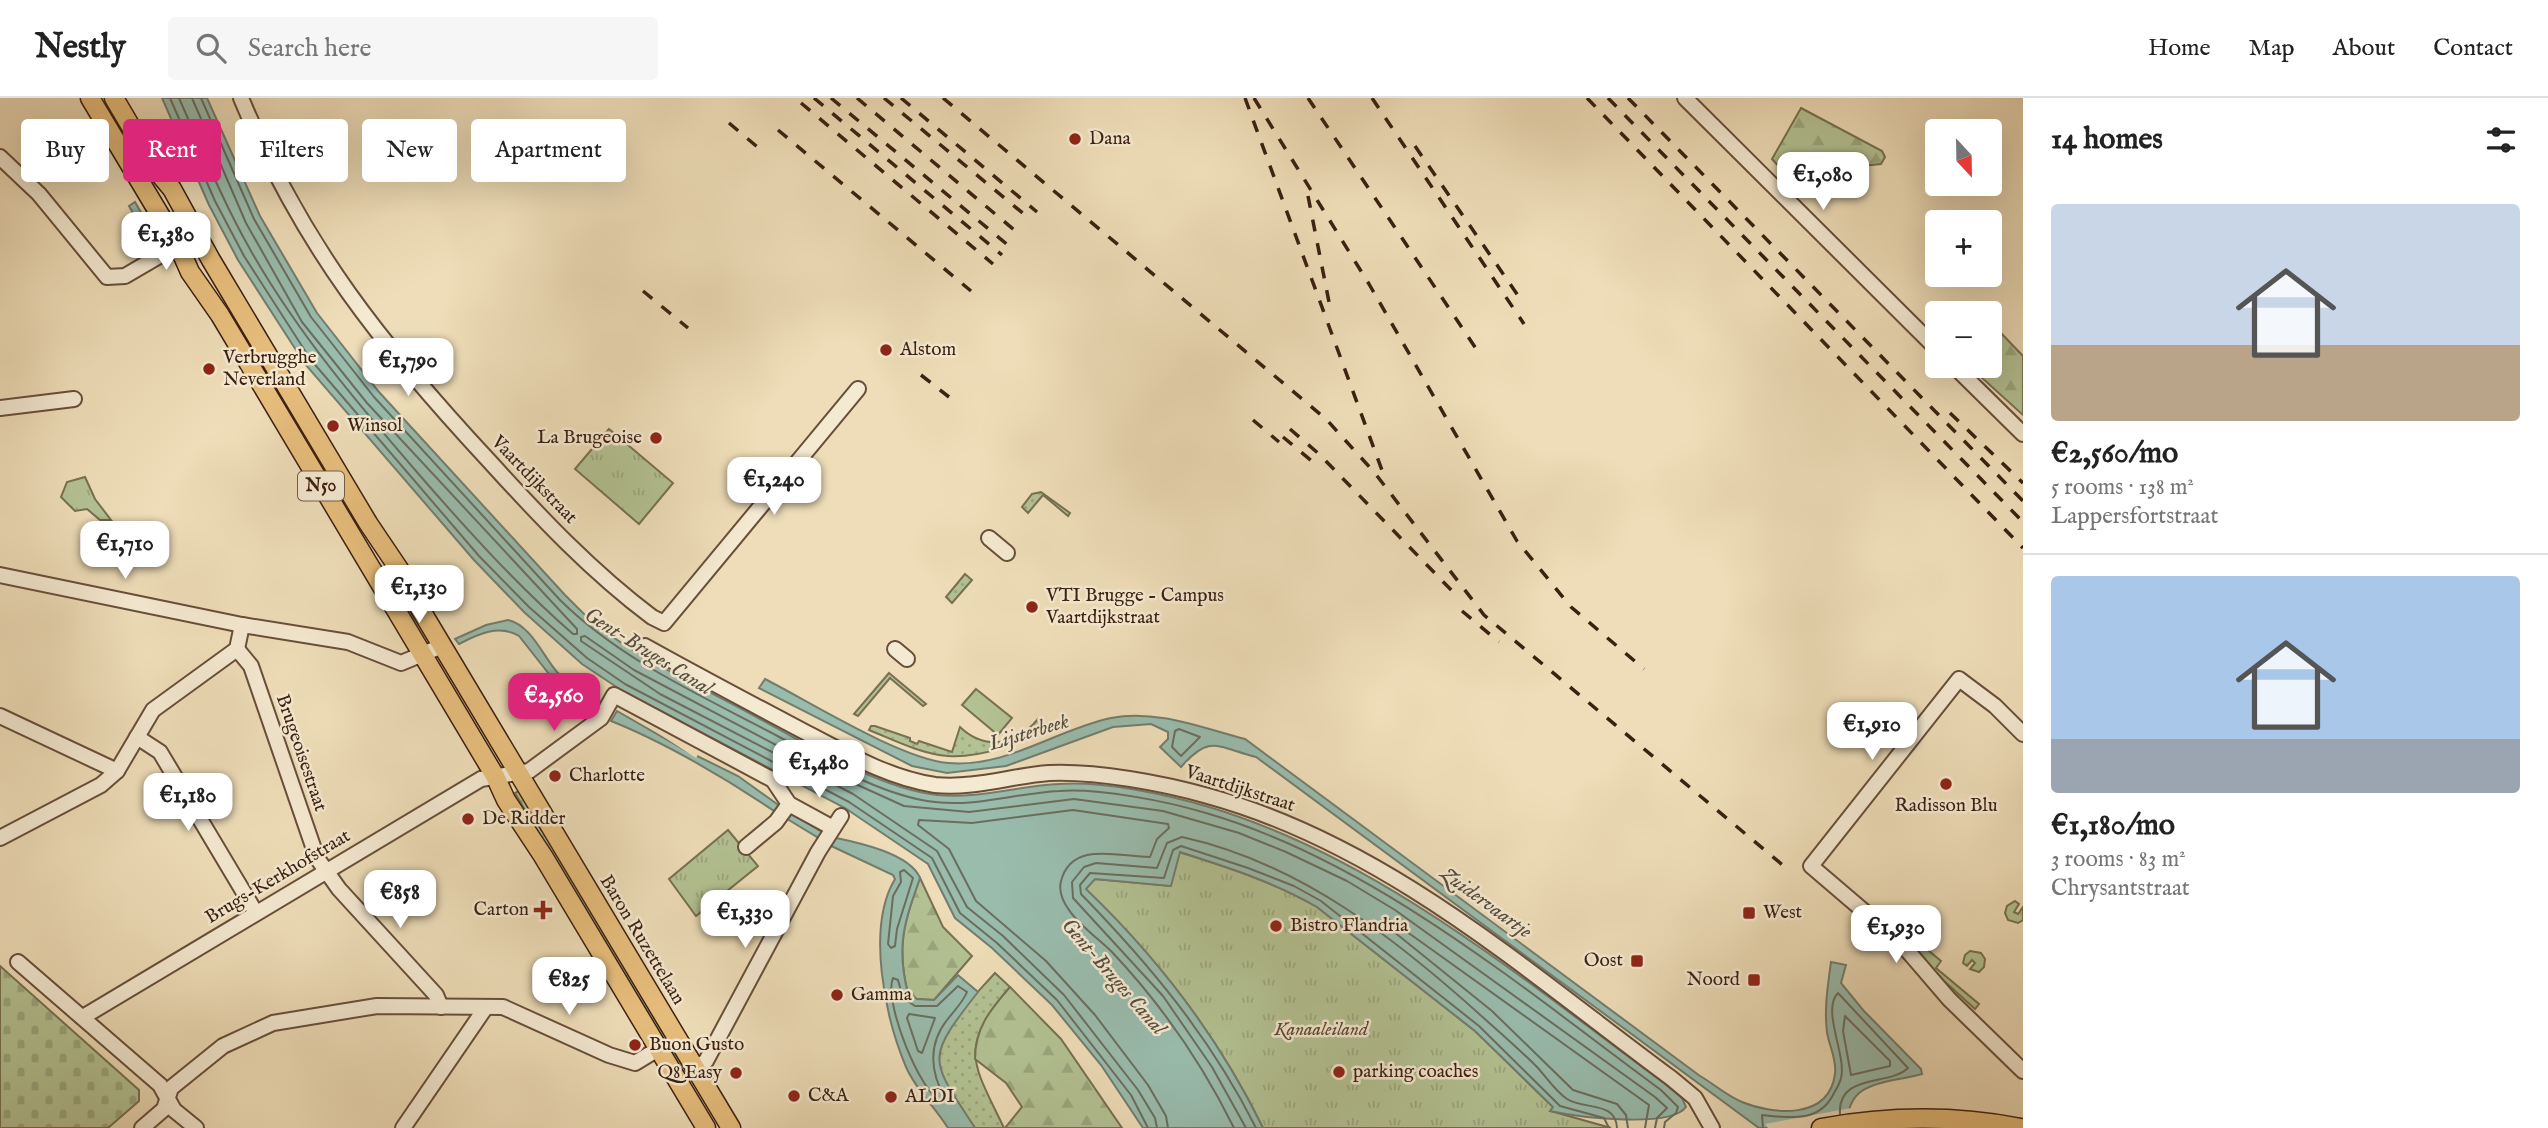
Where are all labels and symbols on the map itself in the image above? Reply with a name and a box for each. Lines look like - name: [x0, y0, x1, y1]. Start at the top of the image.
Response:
- north arrow: [1925, 119, 2002, 196]
- place label: Dana: [1089, 127, 1132, 151]
- marker: Dana: [1067, 131, 1083, 147]
- pin: €1,080: [1766, 152, 1880, 212]
- pin: €1,380: [109, 212, 223, 272]
- pin: €1,790: [351, 338, 465, 398]
- place label: Alstom: [899, 338, 956, 362]
- marker: Alstom: [878, 342, 894, 358]
- place label: Verbrugghe Neverland: [222, 346, 317, 392]
- marker: Verbrugghe Neverland: [201, 361, 217, 377]
- place label: Winsol: [347, 414, 403, 438]
- marker: Winsol: [325, 418, 341, 434]
- place label: La Brugeoise: [537, 426, 642, 450]
- street label: Vaartdijkstraat: [485, 430, 583, 530]
- marker: La Brugeoise: [648, 430, 664, 446]
- pin: €1,240: [717, 458, 831, 517]
- road number: N50: [298, 472, 344, 500]
- pin: €1,710: [68, 522, 182, 581]
- pin: €1,130: [362, 566, 476, 625]
- place label: VTI Brugge - Campus Vaartdijkstraat: [1045, 584, 1224, 630]
- marker: VTI Brugge - Campus Vaartdijkstraat: [1024, 599, 1040, 615]
- water label: Gent-Bruges Canal: [579, 602, 719, 703]
- pin: €2,560: [497, 674, 611, 733]
- street label: Brugeoisestraat: [270, 691, 332, 815]
- pin: €1,910: [1815, 702, 1929, 762]
- water label: Lijsterbeek: [985, 708, 1073, 758]
- pin: €1,480: [762, 740, 876, 800]
- street label: Vaartdijkstraat: [1181, 760, 1298, 818]
- place label: Charlotte: [569, 764, 645, 788]
- marker: Charlotte: [547, 768, 563, 784]
- pin: €1,180: [131, 774, 245, 833]
- marker: Radisson Blu: [1938, 776, 1954, 792]
- place label: Radisson Blu: [1894, 794, 1998, 818]
- place label: De Ridder: [482, 807, 565, 831]
- marker: De Ridder: [460, 811, 476, 827]
- street label: Brugs-Kerkhofstraat: [201, 824, 355, 930]
- water label: Zuidervaartje: [1433, 860, 1537, 945]
- pin: €858: [359, 870, 441, 930]
- street label: Baron Ruzettelaan: [594, 871, 690, 1009]
- pin: €1,330: [688, 890, 802, 950]
- place label: Carton: [473, 898, 529, 922]
- place label: West: [1763, 901, 1803, 925]
- marker: Carton: [535, 902, 551, 918]
- marker: West: [1741, 905, 1757, 921]
- pin: €1,930: [1839, 906, 1953, 965]
- water label: Gent-Bruges Canal: [1055, 913, 1173, 1043]
- place label: Bistro Flandria: [1290, 914, 1409, 938]
- marker: Bistro Flandria: [1268, 918, 1284, 934]
- place label: Oost: [1584, 949, 1623, 973]
- marker: Oost: [1629, 953, 1645, 969]
- pin: €825: [528, 958, 610, 1017]
- place label: Noord: [1687, 968, 1741, 992]
- marker: Noord: [1746, 972, 1762, 988]
- place label: Gamma: [851, 983, 913, 1007]
- marker: Gamma: [829, 987, 845, 1003]
- park label: Kanaaleiland: [1273, 1018, 1369, 1042]
- place label: Buon Gusto: [649, 1033, 744, 1057]
- marker: Buon Gusto: [627, 1037, 643, 1053]
- place label: parking coaches: [1353, 1060, 1478, 1084]
- place label: Q8 Easy: [657, 1061, 723, 1085]
- marker: parking coaches: [1331, 1064, 1347, 1080]
- marker: Q8 Easy: [728, 1065, 744, 1081]
- place label: C&A: [808, 1084, 850, 1108]
- place label: ALDI: [904, 1085, 955, 1109]
- marker: C&A: [786, 1088, 802, 1104]
- marker: ALDI: [883, 1089, 899, 1105]

